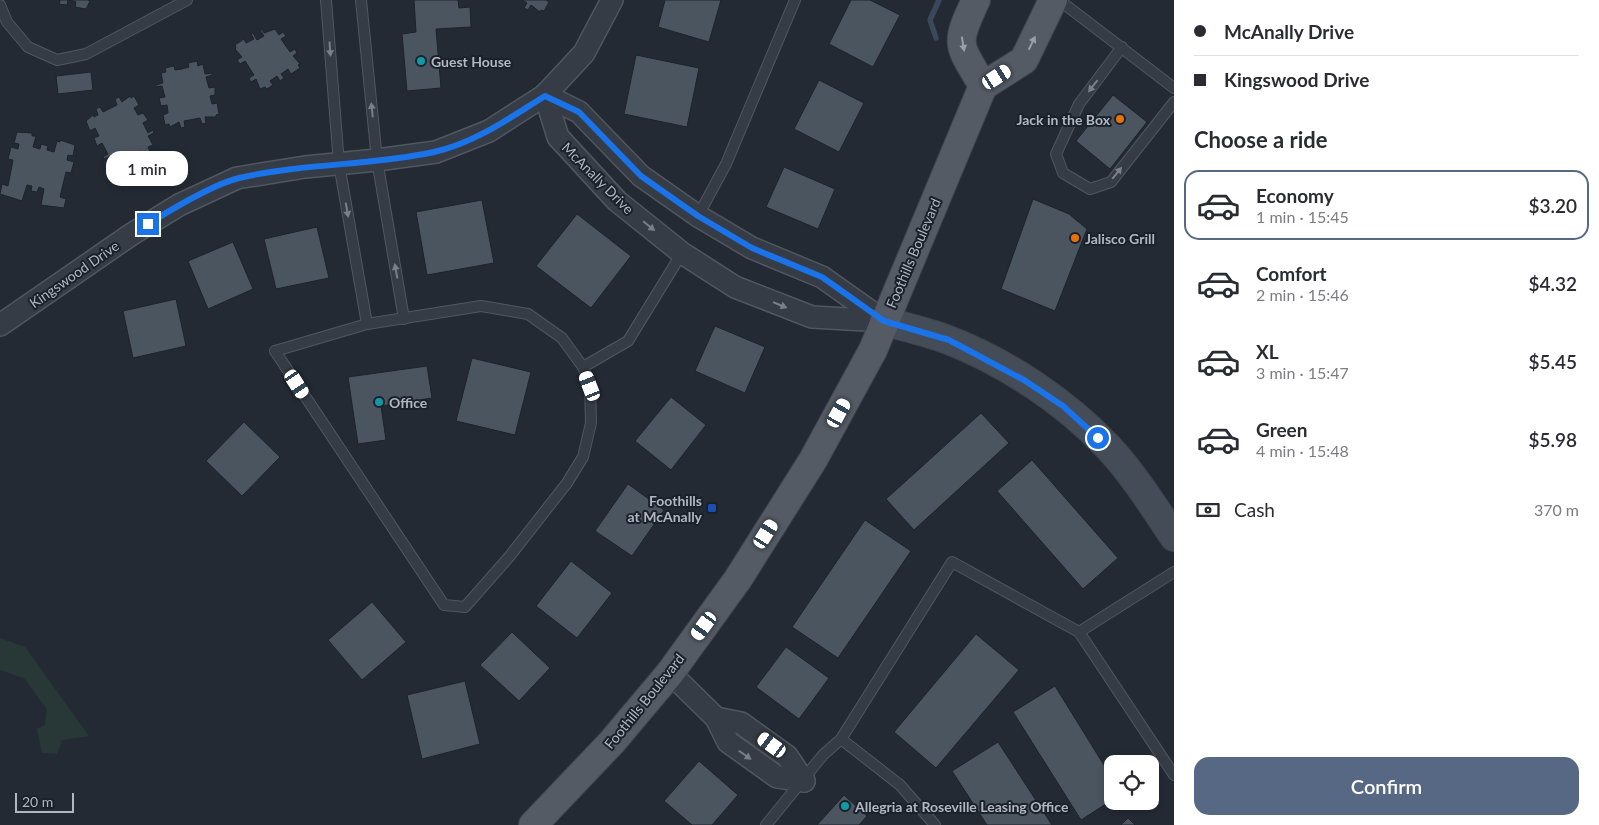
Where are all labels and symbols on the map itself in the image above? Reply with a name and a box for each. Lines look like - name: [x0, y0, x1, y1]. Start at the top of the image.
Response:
- one-way arrow: [959, 36, 967, 52]
- one-way arrow: [1028, 36, 1036, 51]
- one-way arrow: [327, 41, 335, 57]
- place label: Guest House: [431, 53, 512, 70]
- marker: Guest House: [415, 55, 427, 67]
- car: [980, 63, 1013, 91]
- one-way arrow: [1087, 79, 1098, 92]
- one-way arrow: [368, 102, 376, 118]
- place label: Jack in the Box: [1017, 111, 1111, 128]
- marker: Jack in the Box: [1114, 113, 1126, 125]
- street label: McAnally Drive: [559, 139, 637, 217]
- callout: 1 min: [107, 152, 189, 186]
- one-way arrow: [1112, 167, 1123, 180]
- street label: Foothills Boulevard: [882, 196, 944, 310]
- one-way arrow: [344, 202, 352, 218]
- route end: [137, 213, 159, 235]
- one-way arrow: [642, 221, 655, 232]
- place label: Jalisco Grill: [1085, 230, 1155, 247]
- marker: Jalisco Grill: [1069, 232, 1081, 244]
- street label: Kingswood Drive: [26, 237, 122, 311]
- one-way arrow: [392, 263, 400, 279]
- one-way arrow: [773, 302, 788, 309]
- car: [282, 367, 311, 401]
- car: [577, 369, 602, 403]
- place label: Office: [389, 394, 428, 411]
- marker: Office: [373, 396, 385, 408]
- car: [825, 396, 852, 430]
- route start: [1087, 427, 1109, 449]
- place label: Foothills at McAnally: [628, 492, 703, 525]
- marker: Foothills at McAnally: [706, 502, 718, 514]
- car: [751, 517, 780, 551]
- car: [689, 609, 718, 643]
- street label: Foothills Boulevard: [600, 650, 688, 752]
- car: [755, 730, 788, 760]
- one-way arrow: [739, 750, 752, 760]
- scale bar: [15, 790, 74, 813]
- place label: Allegria at Roseville Leasing Office: [854, 798, 1069, 815]
- marker: Allegria at Roseville Leasing Office: [839, 800, 851, 812]

